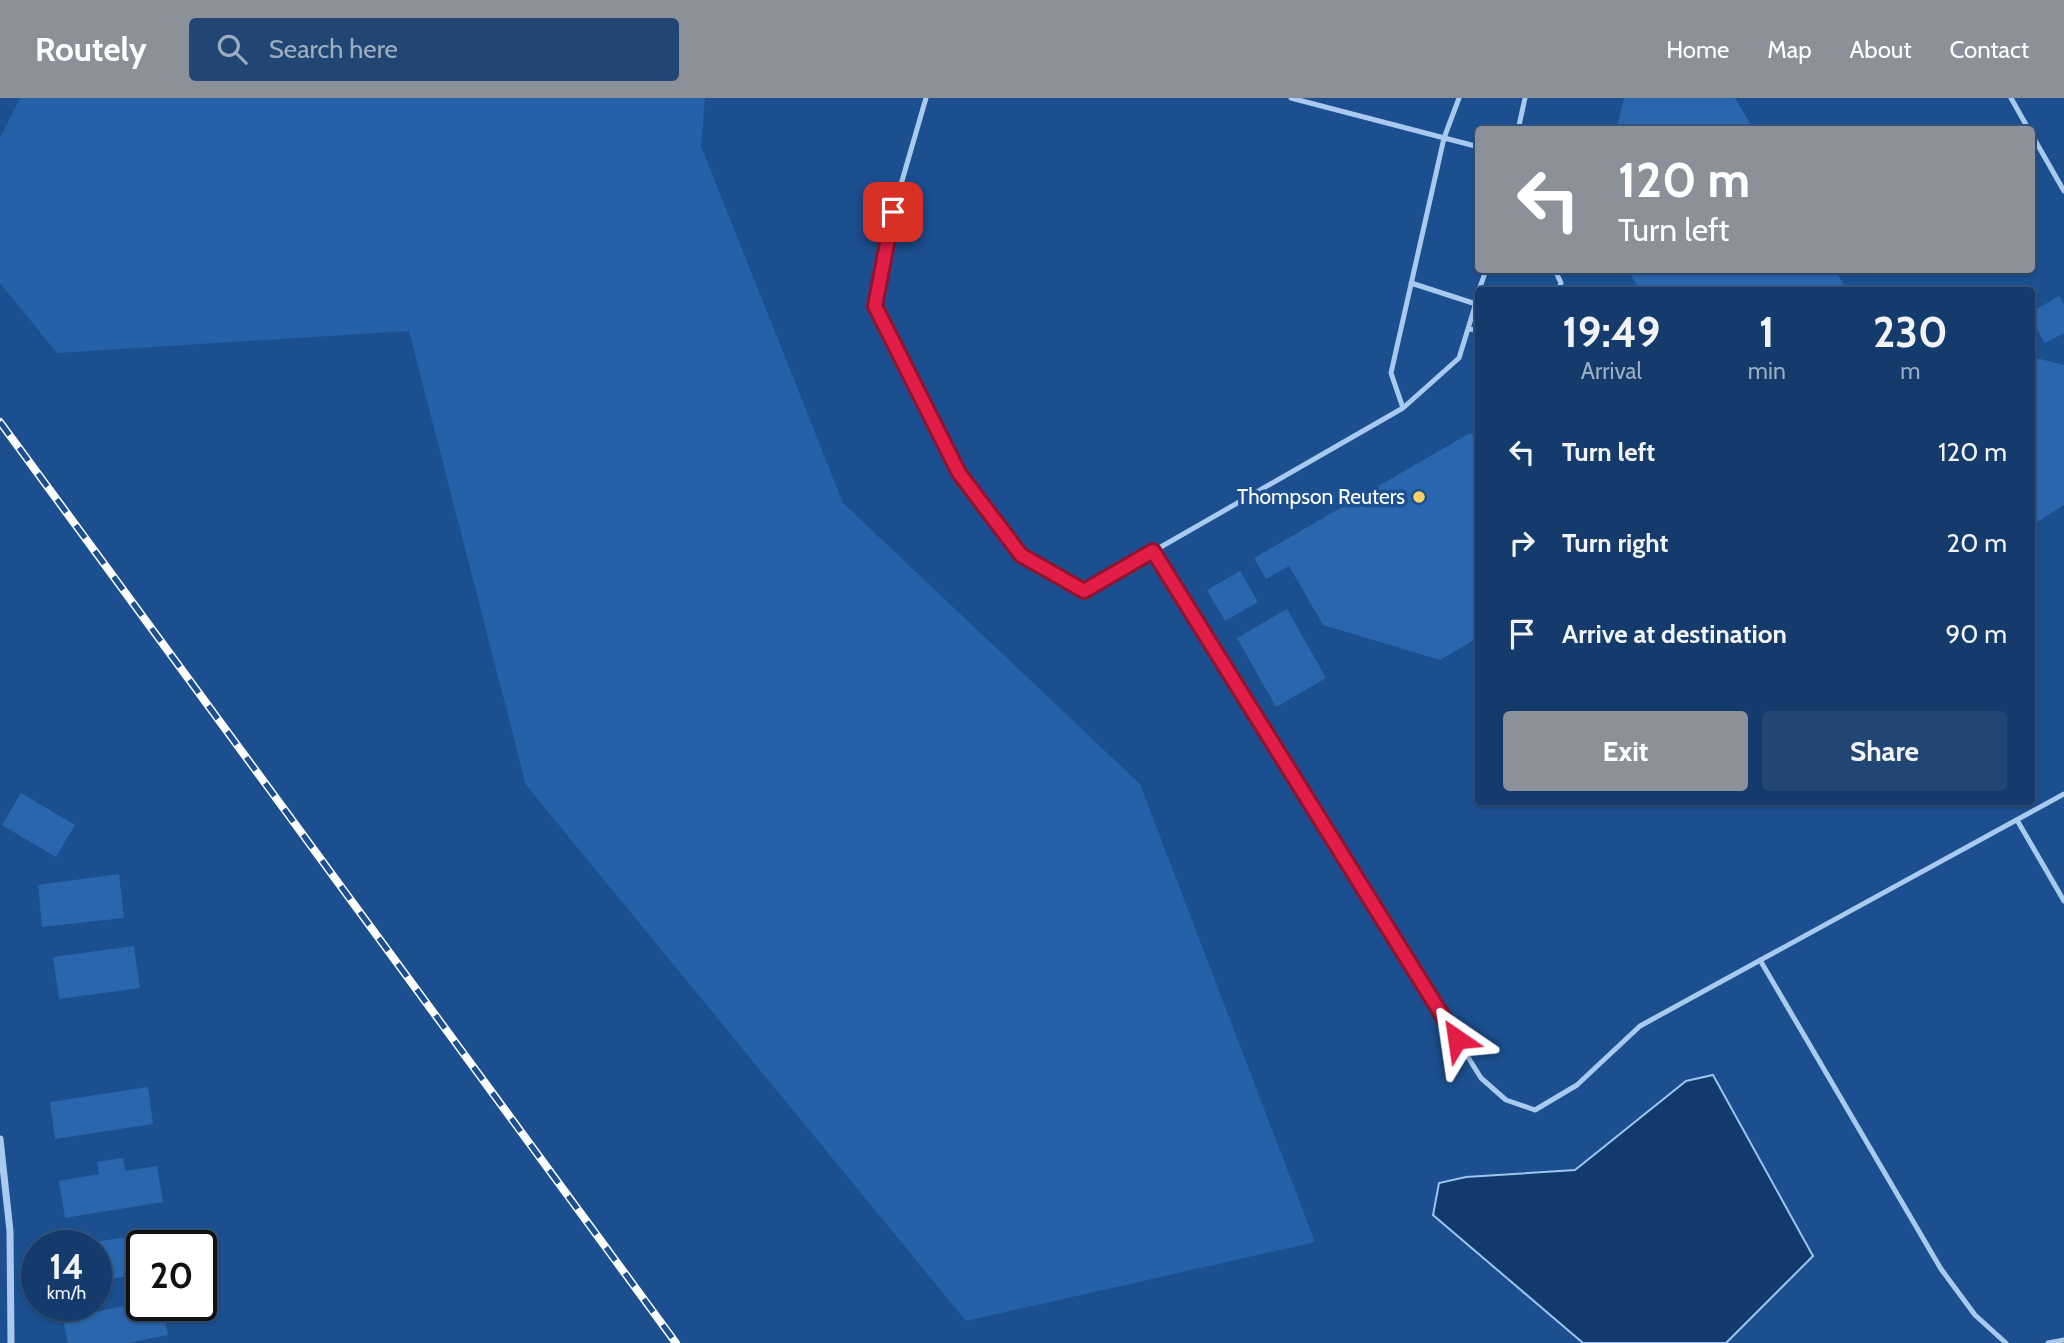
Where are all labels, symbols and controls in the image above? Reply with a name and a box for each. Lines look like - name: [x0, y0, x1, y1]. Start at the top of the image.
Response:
- search box: [189, 18, 679, 81]
- text: Routely: [35, 29, 147, 69]
- icon: search: [213, 30, 251, 68]
- text: Search here: [269, 33, 398, 65]
- text: Home: [1666, 35, 1729, 64]
- text: Map: [1767, 35, 1812, 64]
- text: About: [1850, 35, 1912, 64]
- text: Contact: [1950, 35, 2029, 64]
- text: 120 m: [1618, 150, 1750, 209]
- icon: left: [1503, 154, 1594, 245]
- pin: [863, 182, 923, 242]
- icon: arrive: [874, 193, 912, 231]
- text: Turn left: [1618, 210, 1729, 249]
- text: 19:49: [1562, 306, 1660, 358]
- text: 1: [1759, 306, 1775, 358]
- text: 230: [1873, 306, 1948, 358]
- text: Arrival: [1581, 357, 1642, 385]
- text: min: [1748, 357, 1786, 385]
- text: m: [1900, 357, 1920, 385]
- icon: left: [1503, 433, 1541, 471]
- text: Turn left: [1562, 436, 1655, 468]
- text: 120 m: [1938, 436, 2007, 468]
- place label: Thompson Reuters: [1237, 484, 1405, 509]
- marker: Thompson Reuters: [1411, 489, 1427, 505]
- icon: right: [1503, 524, 1541, 562]
- text: Turn right: [1562, 527, 1668, 559]
- text: 20 m: [1947, 527, 2007, 559]
- icon: arrive: [1503, 615, 1541, 653]
- text: Arrive at destination: [1562, 618, 1787, 650]
- text: 90 m: [1945, 618, 2007, 650]
- button: Exit: [1503, 711, 1748, 791]
- button: Share: [1762, 711, 2007, 791]
- position arrow: [1420, 1002, 1494, 1076]
- speed limit sign: 20: [126, 1230, 217, 1321]
- text: 14: [49, 1245, 84, 1288]
- text: km/h: [47, 1282, 86, 1304]

